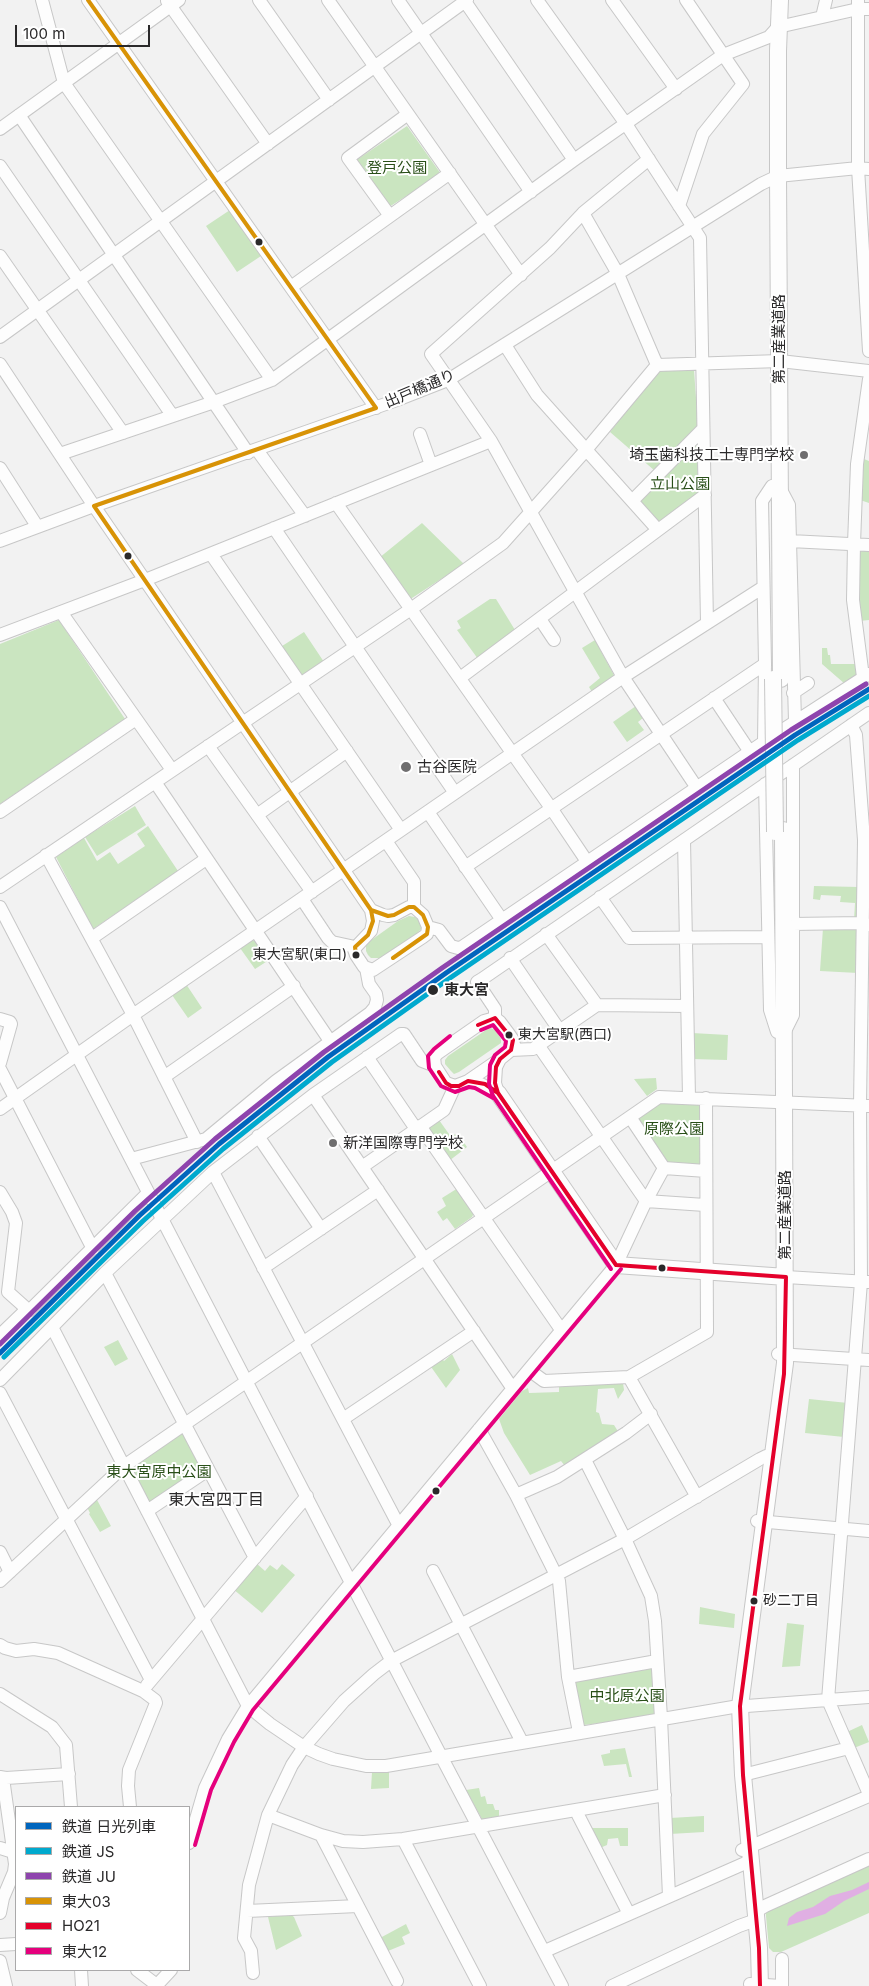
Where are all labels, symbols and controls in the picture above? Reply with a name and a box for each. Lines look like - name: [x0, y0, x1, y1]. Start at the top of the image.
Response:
- scale bar: [18, 15, 152, 47]
- text: 100 m: [23, 24, 65, 43]
- park label: 登戸公園: [367, 159, 427, 177]
- unlabelled marker: [254, 237, 264, 247]
- street label: 第二産業道路: [770, 294, 788, 384]
- street label: 出戸橋通り: [382, 366, 458, 412]
- place label: 埼玉歯科技工士専門学校: [629, 446, 794, 464]
- marker: 埼玉歯科技工士専門学校: [798, 449, 810, 461]
- park label: 立山公園: [650, 475, 710, 493]
- unlabelled marker: [123, 551, 133, 561]
- place label: 古谷医院: [417, 758, 477, 776]
- marker: 古谷医院: [399, 760, 413, 774]
- place label: 東大宮駅(東口): [253, 947, 347, 963]
- marker: 東大宮駅(東口): [351, 950, 361, 960]
- place label: 東大宮: [444, 981, 489, 999]
- marker: 東大宮: [426, 983, 440, 997]
- place label: 東大宮駅(西口): [518, 1027, 612, 1043]
- marker: 東大宮駅(西口): [504, 1030, 514, 1040]
- park label: 原際公園: [644, 1120, 704, 1138]
- place label: 新洋国際専門学校: [343, 1134, 463, 1152]
- marker: 新洋国際専門学校: [327, 1137, 339, 1149]
- street label: 第二産業道路: [776, 1170, 794, 1260]
- unlabelled marker: [657, 1263, 667, 1273]
- park label: 東大宮原中公園: [107, 1463, 211, 1481]
- unlabelled marker: [431, 1486, 441, 1496]
- district label: 東大宮四丁目: [168, 1490, 264, 1510]
- place label: 砂二丁目: [763, 1593, 819, 1609]
- marker: 砂二丁目: [749, 1596, 759, 1606]
- park label: 中北原公園: [590, 1687, 664, 1705]
- legend: [15, 1806, 190, 1971]
- text: 鉄道 日光列車: [62, 1817, 156, 1836]
- text: 鉄道 JS: [62, 1842, 114, 1861]
- text: 鉄道 JU: [62, 1867, 116, 1886]
- text: 東大03: [62, 1892, 111, 1911]
- text: HO21: [62, 1916, 100, 1935]
- text: 東大12: [62, 1942, 107, 1961]

